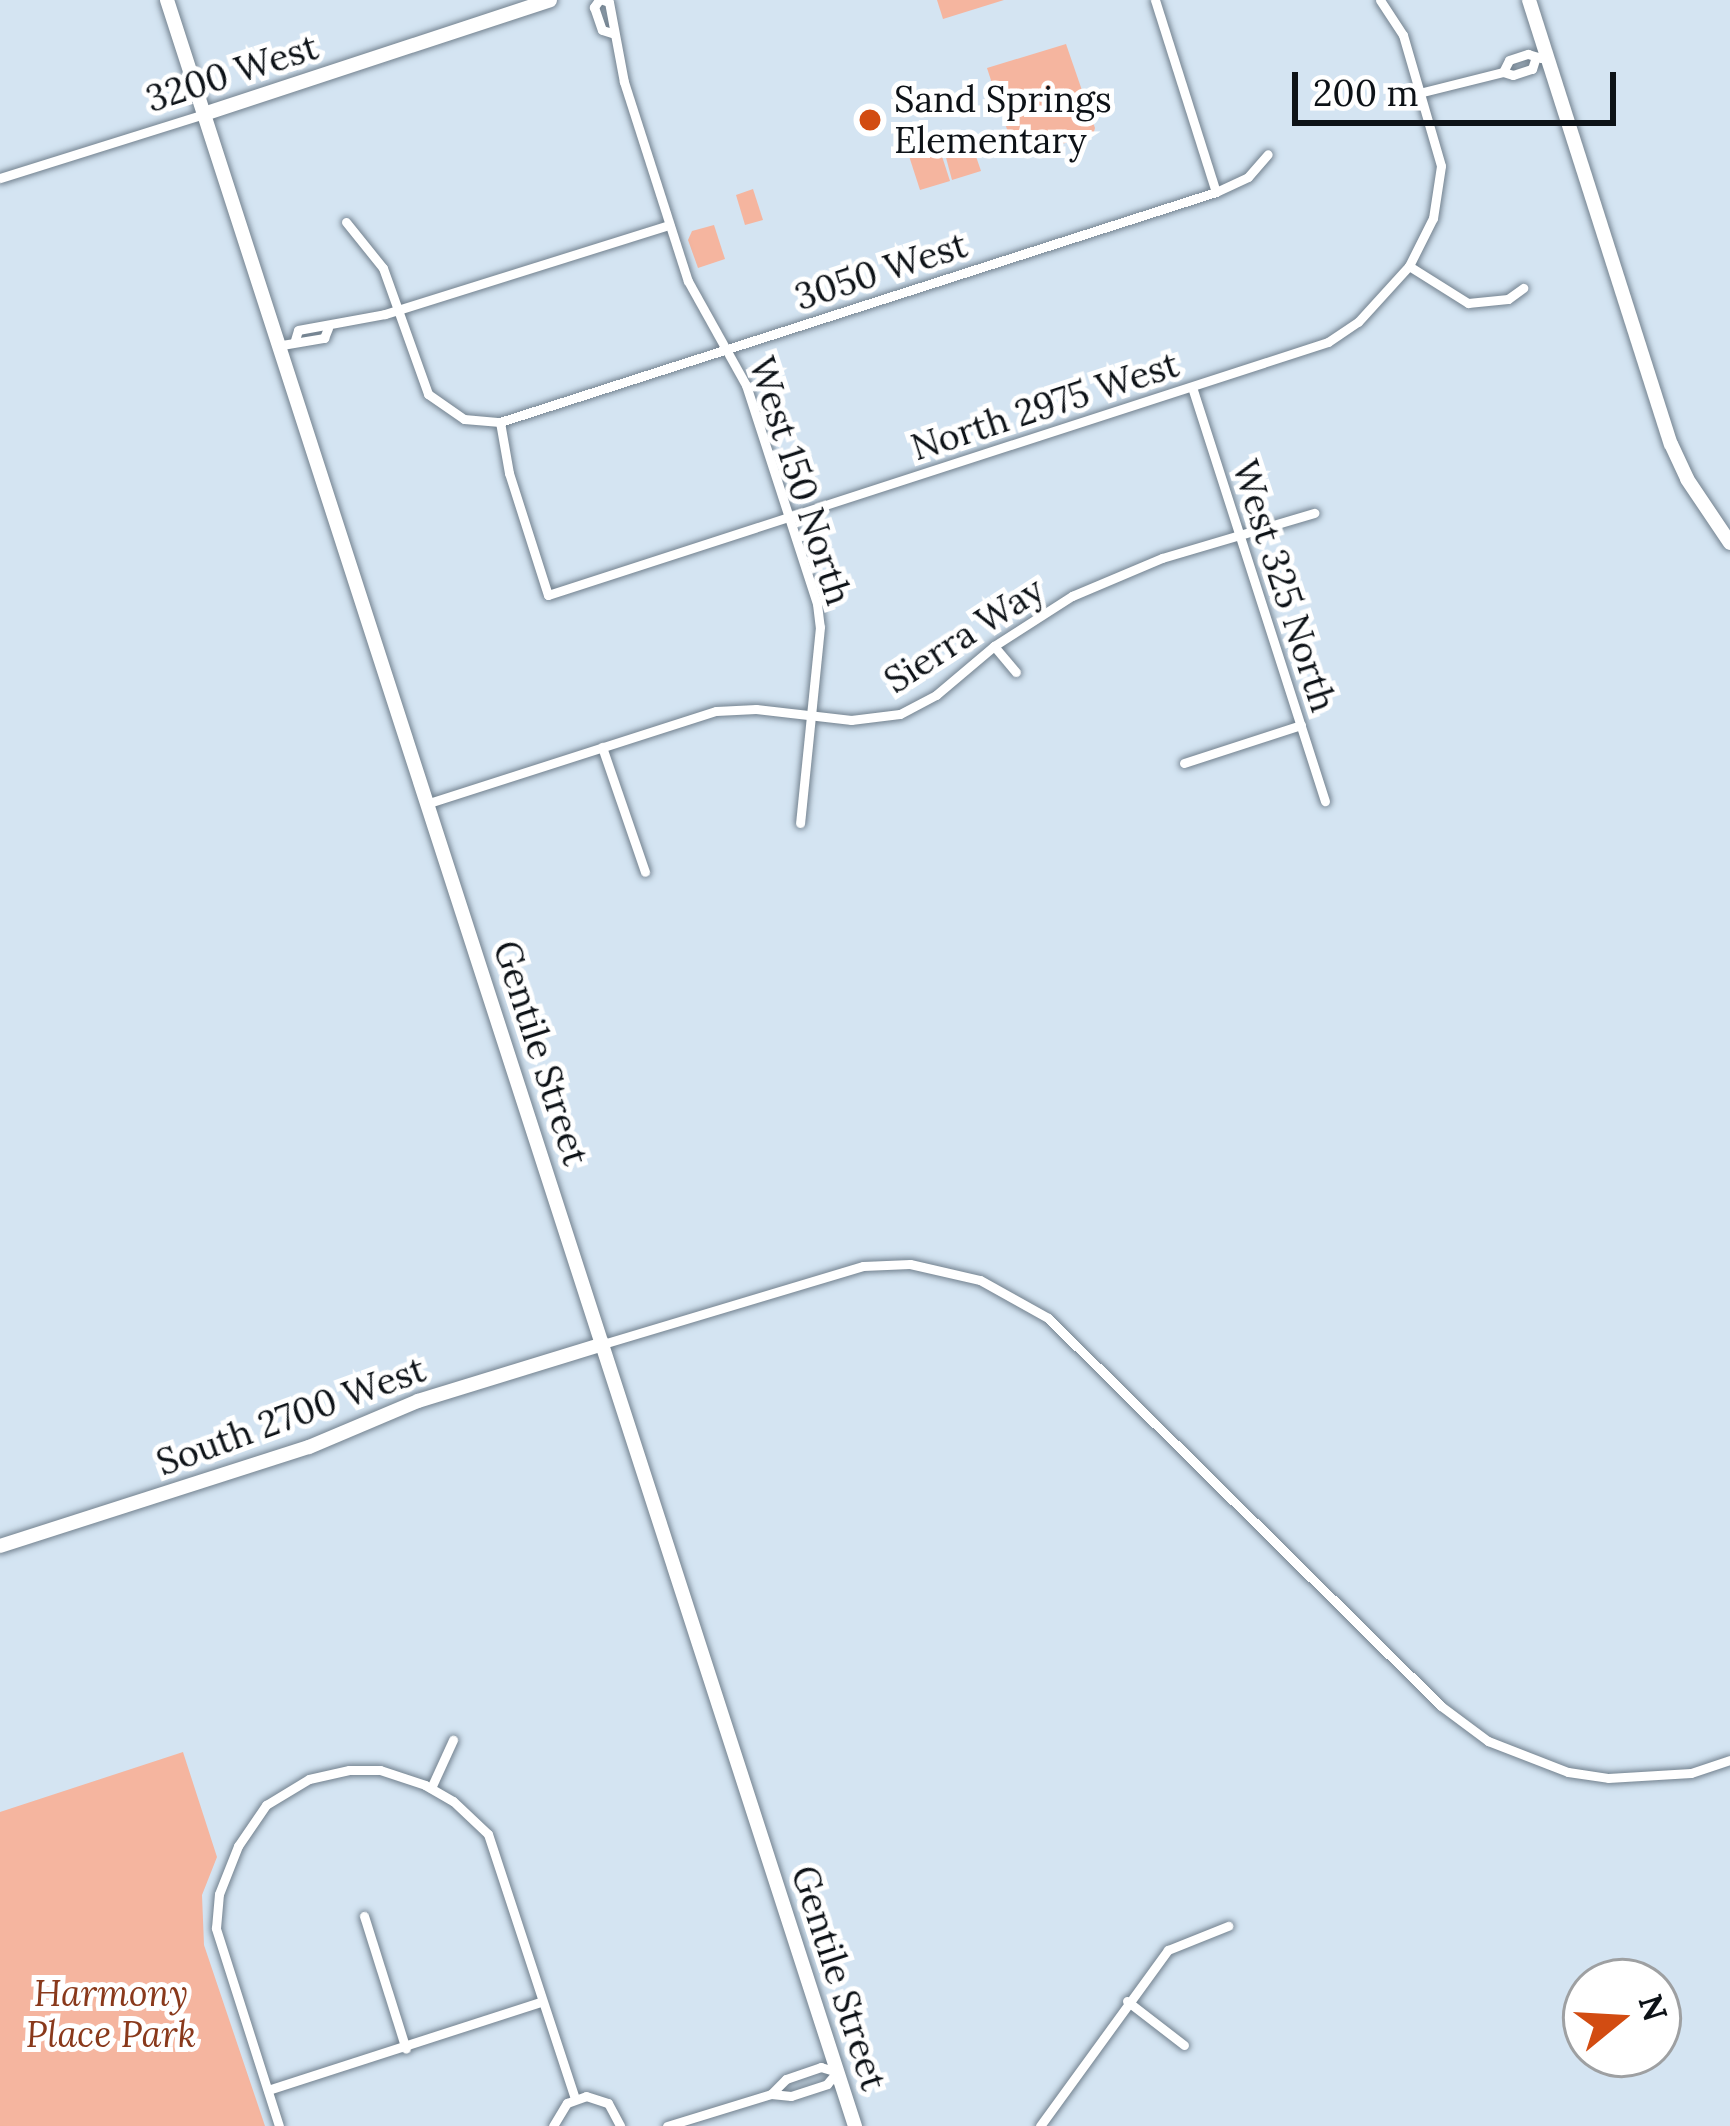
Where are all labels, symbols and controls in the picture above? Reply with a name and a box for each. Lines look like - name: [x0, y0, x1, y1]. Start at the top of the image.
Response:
- street label: 3200 West: [141, 25, 323, 121]
- scale bar: [1298, 48, 1622, 122]
- text: 200 m: [1313, 70, 1419, 116]
- place label: Sand Springs Elementary: [894, 77, 1112, 162]
- marker: Sand Springs Elementary: [857, 107, 883, 133]
- street label: 3050 West: [790, 223, 972, 319]
- street label: North 2975 West: [906, 342, 1184, 470]
- street label: West 150 North: [740, 352, 860, 610]
- street label: West 325 North: [1223, 455, 1345, 717]
- street label: Sierra Way: [877, 568, 1051, 702]
- street label: Gentile Street: [484, 935, 598, 1171]
- street label: South 2700 West: [151, 1347, 431, 1485]
- street label: Gentile Street: [782, 1860, 896, 2096]
- north arrow: [1562, 1958, 1682, 2078]
- park label: Harmony Place Park: [26, 1971, 196, 2056]
- text: N: [1629, 1989, 1677, 2026]

